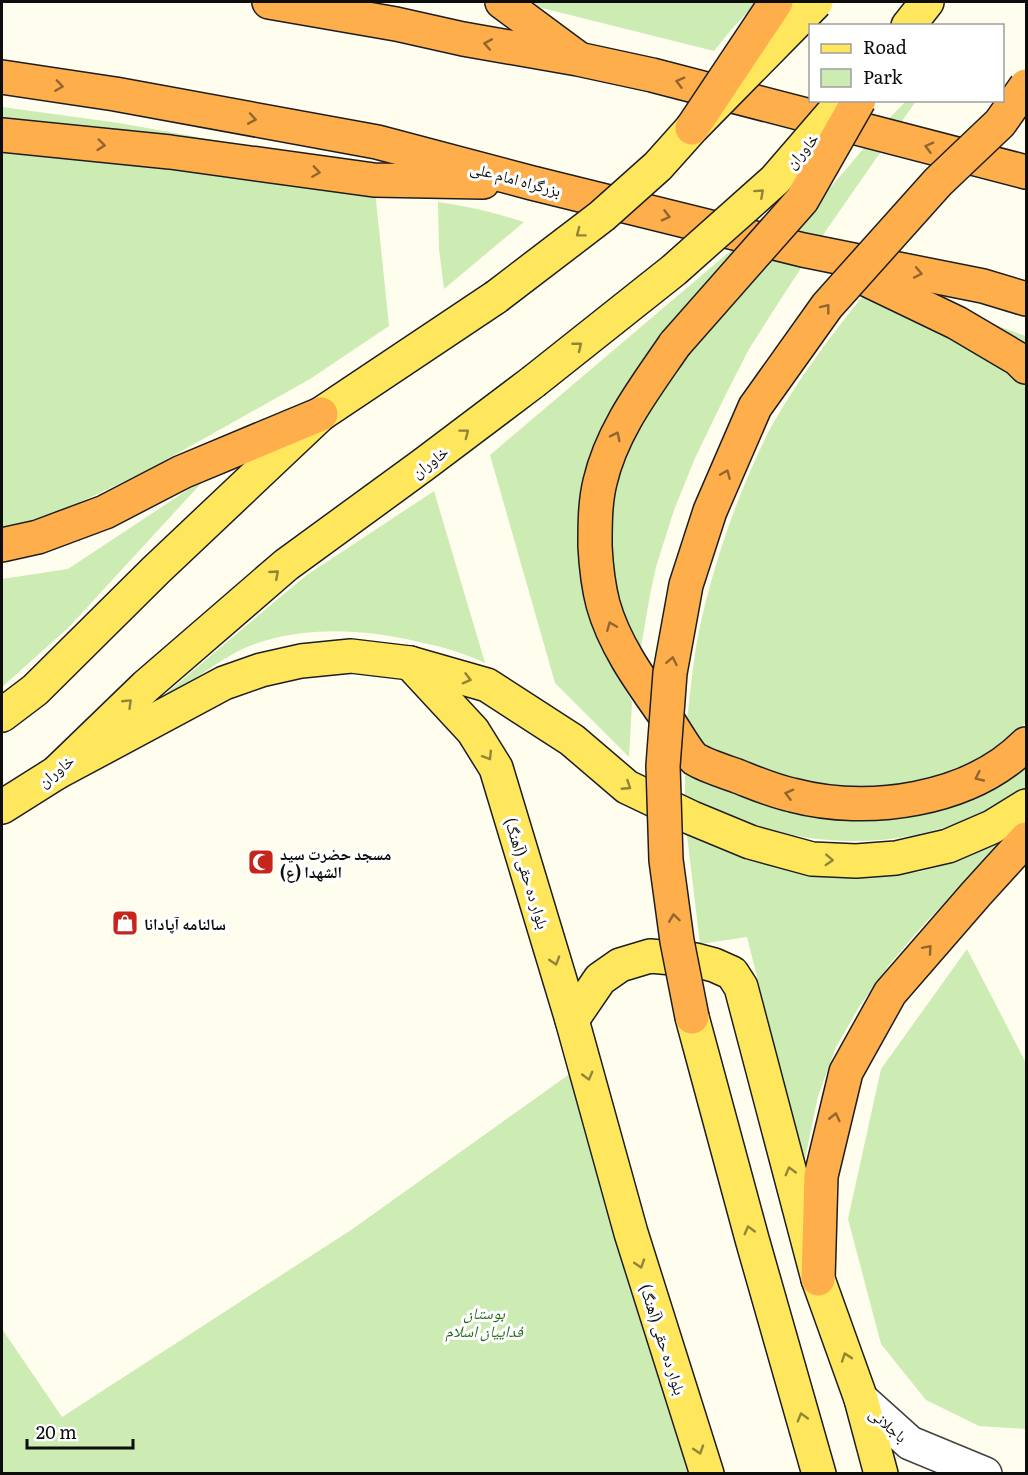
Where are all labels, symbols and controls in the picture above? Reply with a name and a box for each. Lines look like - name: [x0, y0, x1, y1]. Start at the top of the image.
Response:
- legend: [809, 24, 1004, 102]
- text: Road: [863, 33, 907, 60]
- one-way arrow: [484, 38, 493, 50]
- text: Park: [863, 63, 904, 90]
- one-way arrow: [675, 76, 685, 89]
- one-way arrow: [55, 79, 64, 91]
- one-way arrow: [246, 112, 256, 125]
- street label: خاوران: [778, 127, 824, 173]
- one-way arrow: [97, 138, 106, 151]
- one-way arrow: [924, 141, 934, 154]
- street label: بزرگراه امام علی: [468, 154, 564, 202]
- one-way arrow: [311, 165, 320, 177]
- one-way arrow: [753, 189, 763, 200]
- one-way arrow: [661, 209, 671, 222]
- one-way arrow: [576, 226, 587, 237]
- one-way arrow: [912, 266, 922, 279]
- one-way arrow: [818, 304, 829, 315]
- one-way arrow: [572, 342, 583, 353]
- one-way arrow: [458, 430, 469, 441]
- one-way arrow: [609, 431, 621, 442]
- street label: خاوران: [405, 439, 453, 483]
- one-way arrow: [719, 470, 731, 481]
- one-way arrow: [268, 571, 279, 582]
- one-way arrow: [606, 621, 618, 632]
- one-way arrow: [665, 656, 678, 666]
- one-way arrow: [461, 672, 472, 684]
- one-way arrow: [121, 699, 131, 710]
- street label: خاوران: [31, 748, 79, 792]
- one-way arrow: [481, 750, 493, 760]
- one-way arrow: [974, 770, 985, 782]
- one-way arrow: [621, 779, 632, 790]
- one-way arrow: [784, 789, 794, 801]
- street label: بلوار ده حقی (آهنگ): [500, 814, 556, 932]
- place label: مسجد حضرت سید الشهدا (ع): [280, 841, 391, 883]
- mosque icon: مسجد حضرت سید الشهدا (ع): [246, 847, 276, 877]
- one-way arrow: [824, 853, 833, 866]
- shop icon: سالنامه آپادانا: [110, 908, 140, 938]
- place label: سالنامه آپادانا: [144, 911, 226, 935]
- one-way arrow: [668, 913, 681, 923]
- one-way arrow: [921, 945, 932, 956]
- one-way arrow: [548, 955, 560, 966]
- one-way arrow: [580, 1071, 593, 1081]
- one-way arrow: [828, 1112, 841, 1122]
- one-way arrow: [784, 1166, 797, 1176]
- one-way arrow: [744, 1225, 757, 1235]
- one-way arrow: [633, 1258, 646, 1269]
- street label: بلوار ده حقی (آهنگ): [635, 1280, 693, 1398]
- park label: بوستان فداییان اسلام: [445, 1300, 524, 1342]
- one-way arrow: [840, 1352, 853, 1363]
- street label: باجلانی: [865, 1401, 913, 1447]
- scale bar: [27, 1412, 134, 1450]
- one-way arrow: [797, 1412, 810, 1422]
- text: 20 m: [36, 1418, 77, 1445]
- one-way arrow: [692, 1444, 704, 1455]

